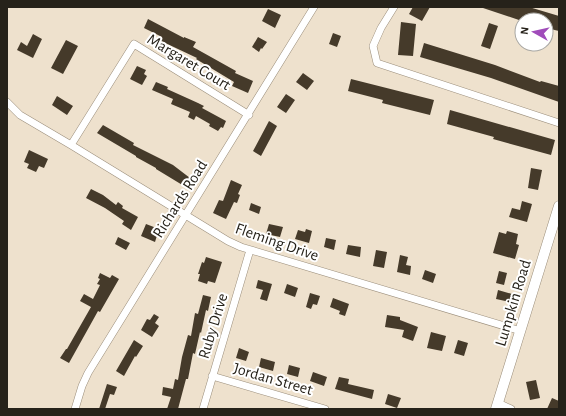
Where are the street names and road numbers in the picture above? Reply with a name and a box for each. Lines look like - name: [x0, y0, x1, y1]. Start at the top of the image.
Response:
- street label: Margaret Court: [145, 31, 233, 93]
- street label: Richards Road: [150, 157, 210, 241]
- street label: Fleming Drive: [233, 220, 321, 264]
- street label: Lumpkin Road: [492, 258, 534, 348]
- street label: Ruby Drive: [195, 291, 231, 361]
- street label: Jordan Street: [232, 360, 314, 398]

